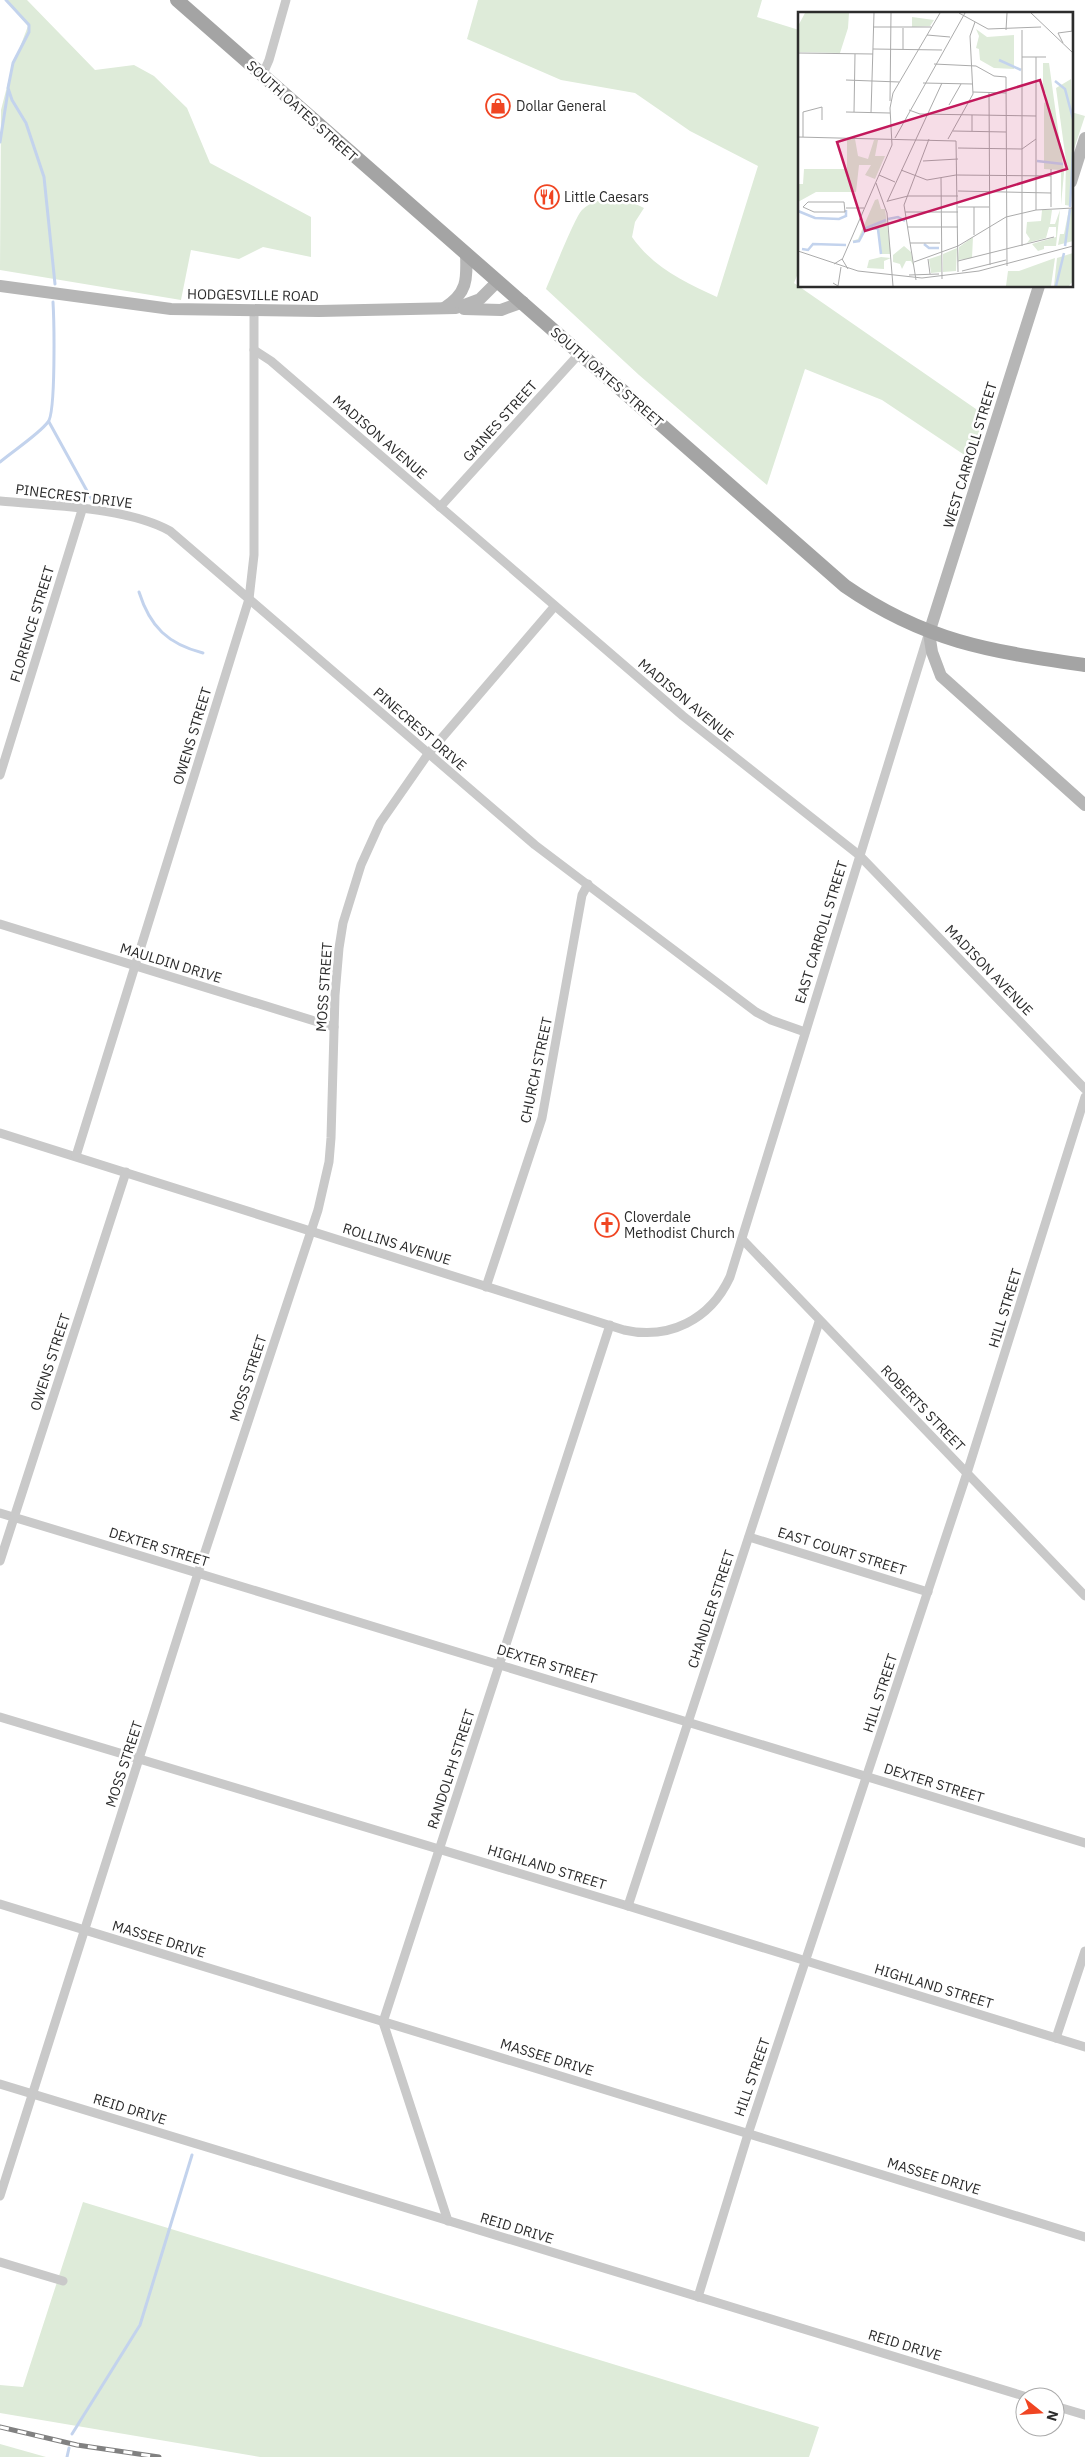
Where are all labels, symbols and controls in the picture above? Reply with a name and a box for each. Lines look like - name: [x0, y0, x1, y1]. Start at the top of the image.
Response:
- inset map: [798, 12, 1072, 288]
- street label: SOUTH OATES STREET: [243, 56, 361, 166]
- shop icon: Dollar General: [485, 93, 511, 119]
- place label: Dollar General: [516, 97, 606, 115]
- restaurant icon: Little Caesars: [534, 184, 560, 210]
- place label: Little Caesars: [564, 188, 649, 206]
- street label: HODGESVILLE ROAD: [187, 285, 319, 305]
- street label: SOUTH OATES STREET: [547, 323, 667, 431]
- street label: GAINES STREET: [459, 377, 541, 465]
- street label: WEST CARROLL STREET: [939, 380, 1001, 530]
- street label: MADISON AVENUE: [329, 391, 431, 483]
- street label: PINECREST DRIVE: [14, 480, 134, 512]
- street label: FLORENCE STREET: [6, 564, 58, 684]
- street label: MADISON AVENUE: [635, 655, 737, 745]
- street label: PINECREST DRIVE: [370, 684, 470, 774]
- street label: OWENS STREET: [169, 685, 215, 787]
- street label: EAST CARROLL STREET: [791, 858, 851, 1006]
- street label: MADISON AVENUE: [941, 921, 1037, 1019]
- street label: MAULDIN DRIVE: [118, 939, 224, 987]
- street label: MOSS STREET: [312, 941, 336, 1033]
- street label: CHURCH STREET: [516, 1015, 556, 1125]
- place label: Cloverdale Methodist Church: [624, 1208, 735, 1242]
- church icon: Cloverdale Methodist Church: [594, 1212, 620, 1238]
- street label: ROLLINS AVENUE: [341, 1219, 453, 1269]
- street label: HILL STREET: [984, 1266, 1026, 1350]
- street label: OWENS STREET: [26, 1311, 74, 1413]
- street label: MOSS STREET: [226, 1332, 270, 1424]
- street label: ROBERTS STREET: [877, 1361, 969, 1455]
- street label: DEXTER STREET: [107, 1523, 211, 1571]
- street label: EAST COURT STREET: [776, 1523, 908, 1579]
- street label: CHANDLER STREET: [683, 1547, 739, 1671]
- street label: DEXTER STREET: [495, 1640, 599, 1688]
- street label: HILL STREET: [859, 1651, 901, 1735]
- street label: RANDOLPH STREET: [423, 1707, 479, 1831]
- street label: MOSS STREET: [102, 1718, 146, 1810]
- street label: DEXTER STREET: [882, 1759, 986, 1807]
- street label: HIGHLAND STREET: [485, 1840, 609, 1894]
- street label: MASSEE DRIVE: [110, 1916, 208, 1962]
- street label: HIGHLAND STREET: [872, 1959, 996, 2013]
- street label: MASSEE DRIVE: [498, 2034, 596, 2080]
- street label: HILL STREET: [730, 2035, 774, 2119]
- street label: REID DRIVE: [91, 2089, 169, 2129]
- street label: MASSEE DRIVE: [885, 2153, 983, 2199]
- street label: REID DRIVE: [478, 2208, 556, 2248]
- street label: REID DRIVE: [866, 2325, 944, 2365]
- north arrow: [1015, 2387, 1065, 2437]
- text: N: [1042, 2408, 1063, 2423]

